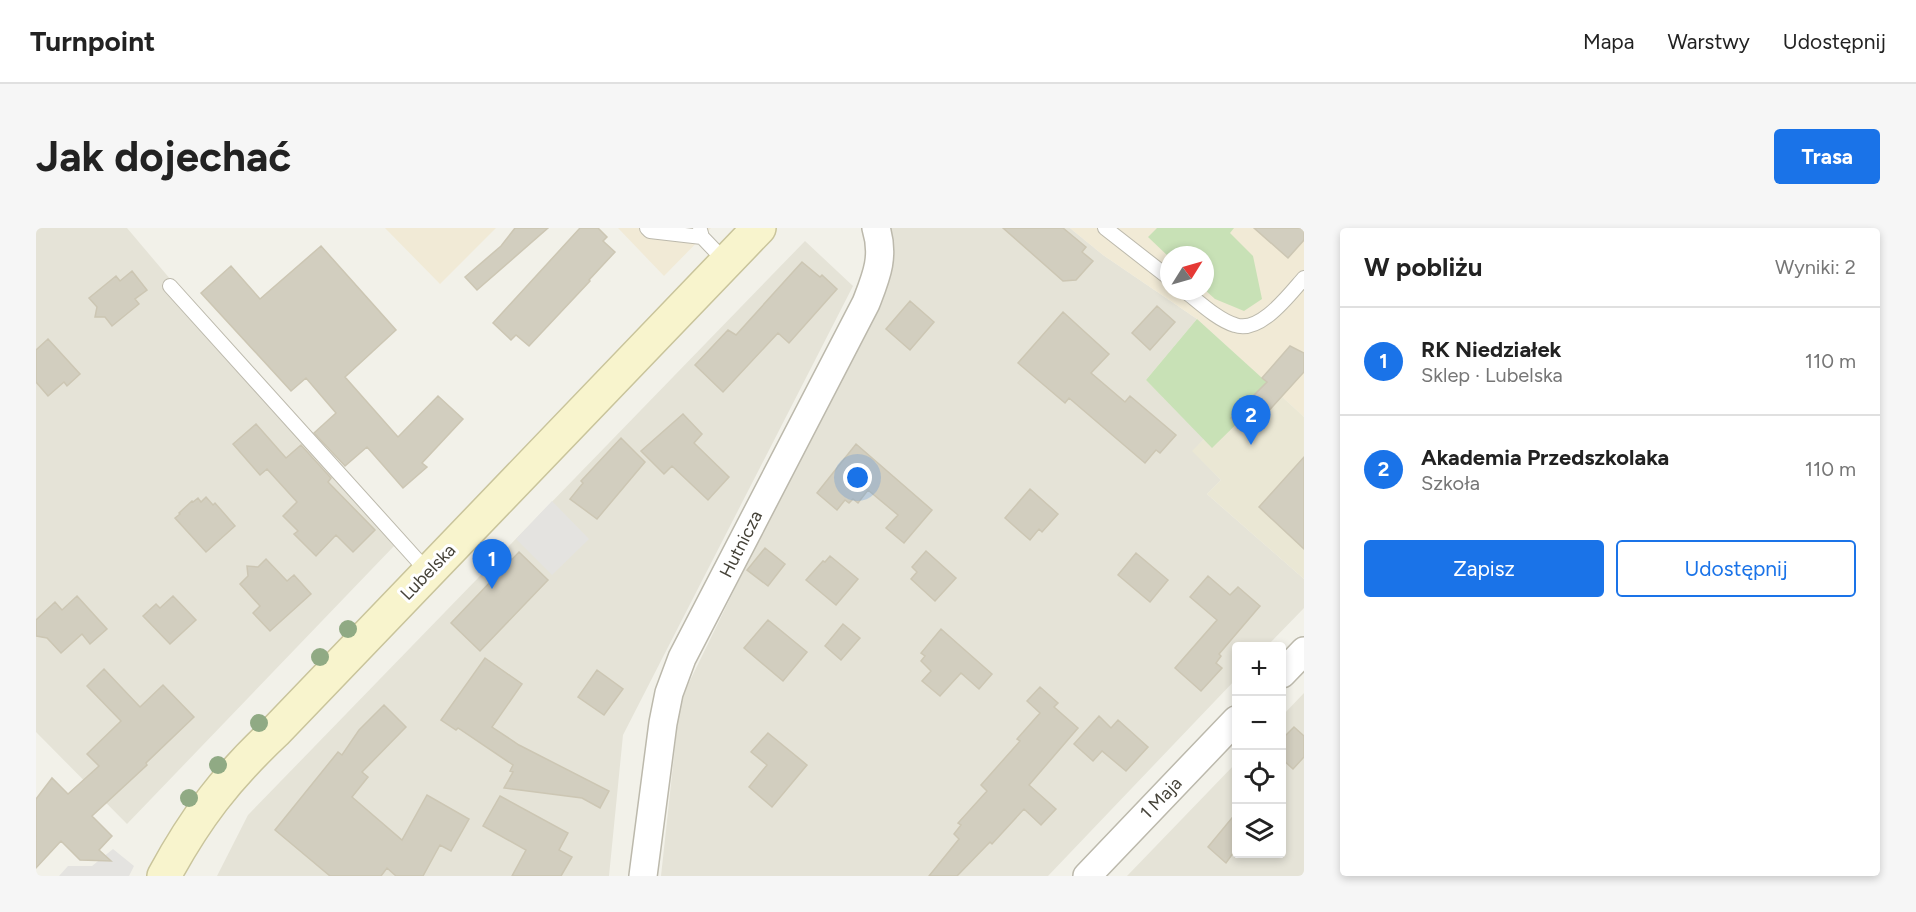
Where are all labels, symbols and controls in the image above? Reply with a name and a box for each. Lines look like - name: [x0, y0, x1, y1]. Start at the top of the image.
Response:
- text: Turnpoint: [30, 24, 155, 58]
- text: Mapa: [1583, 29, 1634, 54]
- text: Warstwy: [1667, 29, 1750, 54]
- text: Udostępnij: [1783, 29, 1886, 54]
- button: Trasa: [1774, 129, 1880, 184]
- text: Jak dojechać: [36, 131, 291, 182]
- north arrow: [1160, 246, 1214, 300]
- text: W pobliżu: [1364, 251, 1482, 283]
- text: Wyniki: 2: [1775, 255, 1856, 279]
- text: RK Niedziałek: [1421, 336, 1561, 363]
- text: 1: [1379, 349, 1388, 373]
- text: 110 m: [1805, 349, 1856, 373]
- text: Sklep · Lubelska: [1421, 363, 1563, 387]
- pin: 2: [1232, 396, 1270, 445]
- text: Akademia Przedszkolaka: [1421, 444, 1669, 471]
- text: 2: [1378, 457, 1389, 481]
- text: 110 m: [1805, 457, 1856, 481]
- your location: [843, 463, 872, 492]
- text: Szkoła: [1421, 471, 1480, 495]
- street label: Hutnicza: [715, 507, 767, 581]
- street label: Lubelska: [396, 539, 460, 605]
- pin: 1: [472, 540, 512, 589]
- button: Zapisz: [1364, 540, 1604, 597]
- button: Udostępnij: [1616, 540, 1856, 597]
- map controls: [1232, 642, 1286, 858]
- button: +: [1232, 642, 1286, 696]
- button: −: [1232, 696, 1286, 750]
- button: locate: [1232, 750, 1286, 804]
- street label: 1 Maja: [1136, 772, 1186, 824]
- button: layers: [1232, 804, 1286, 858]

